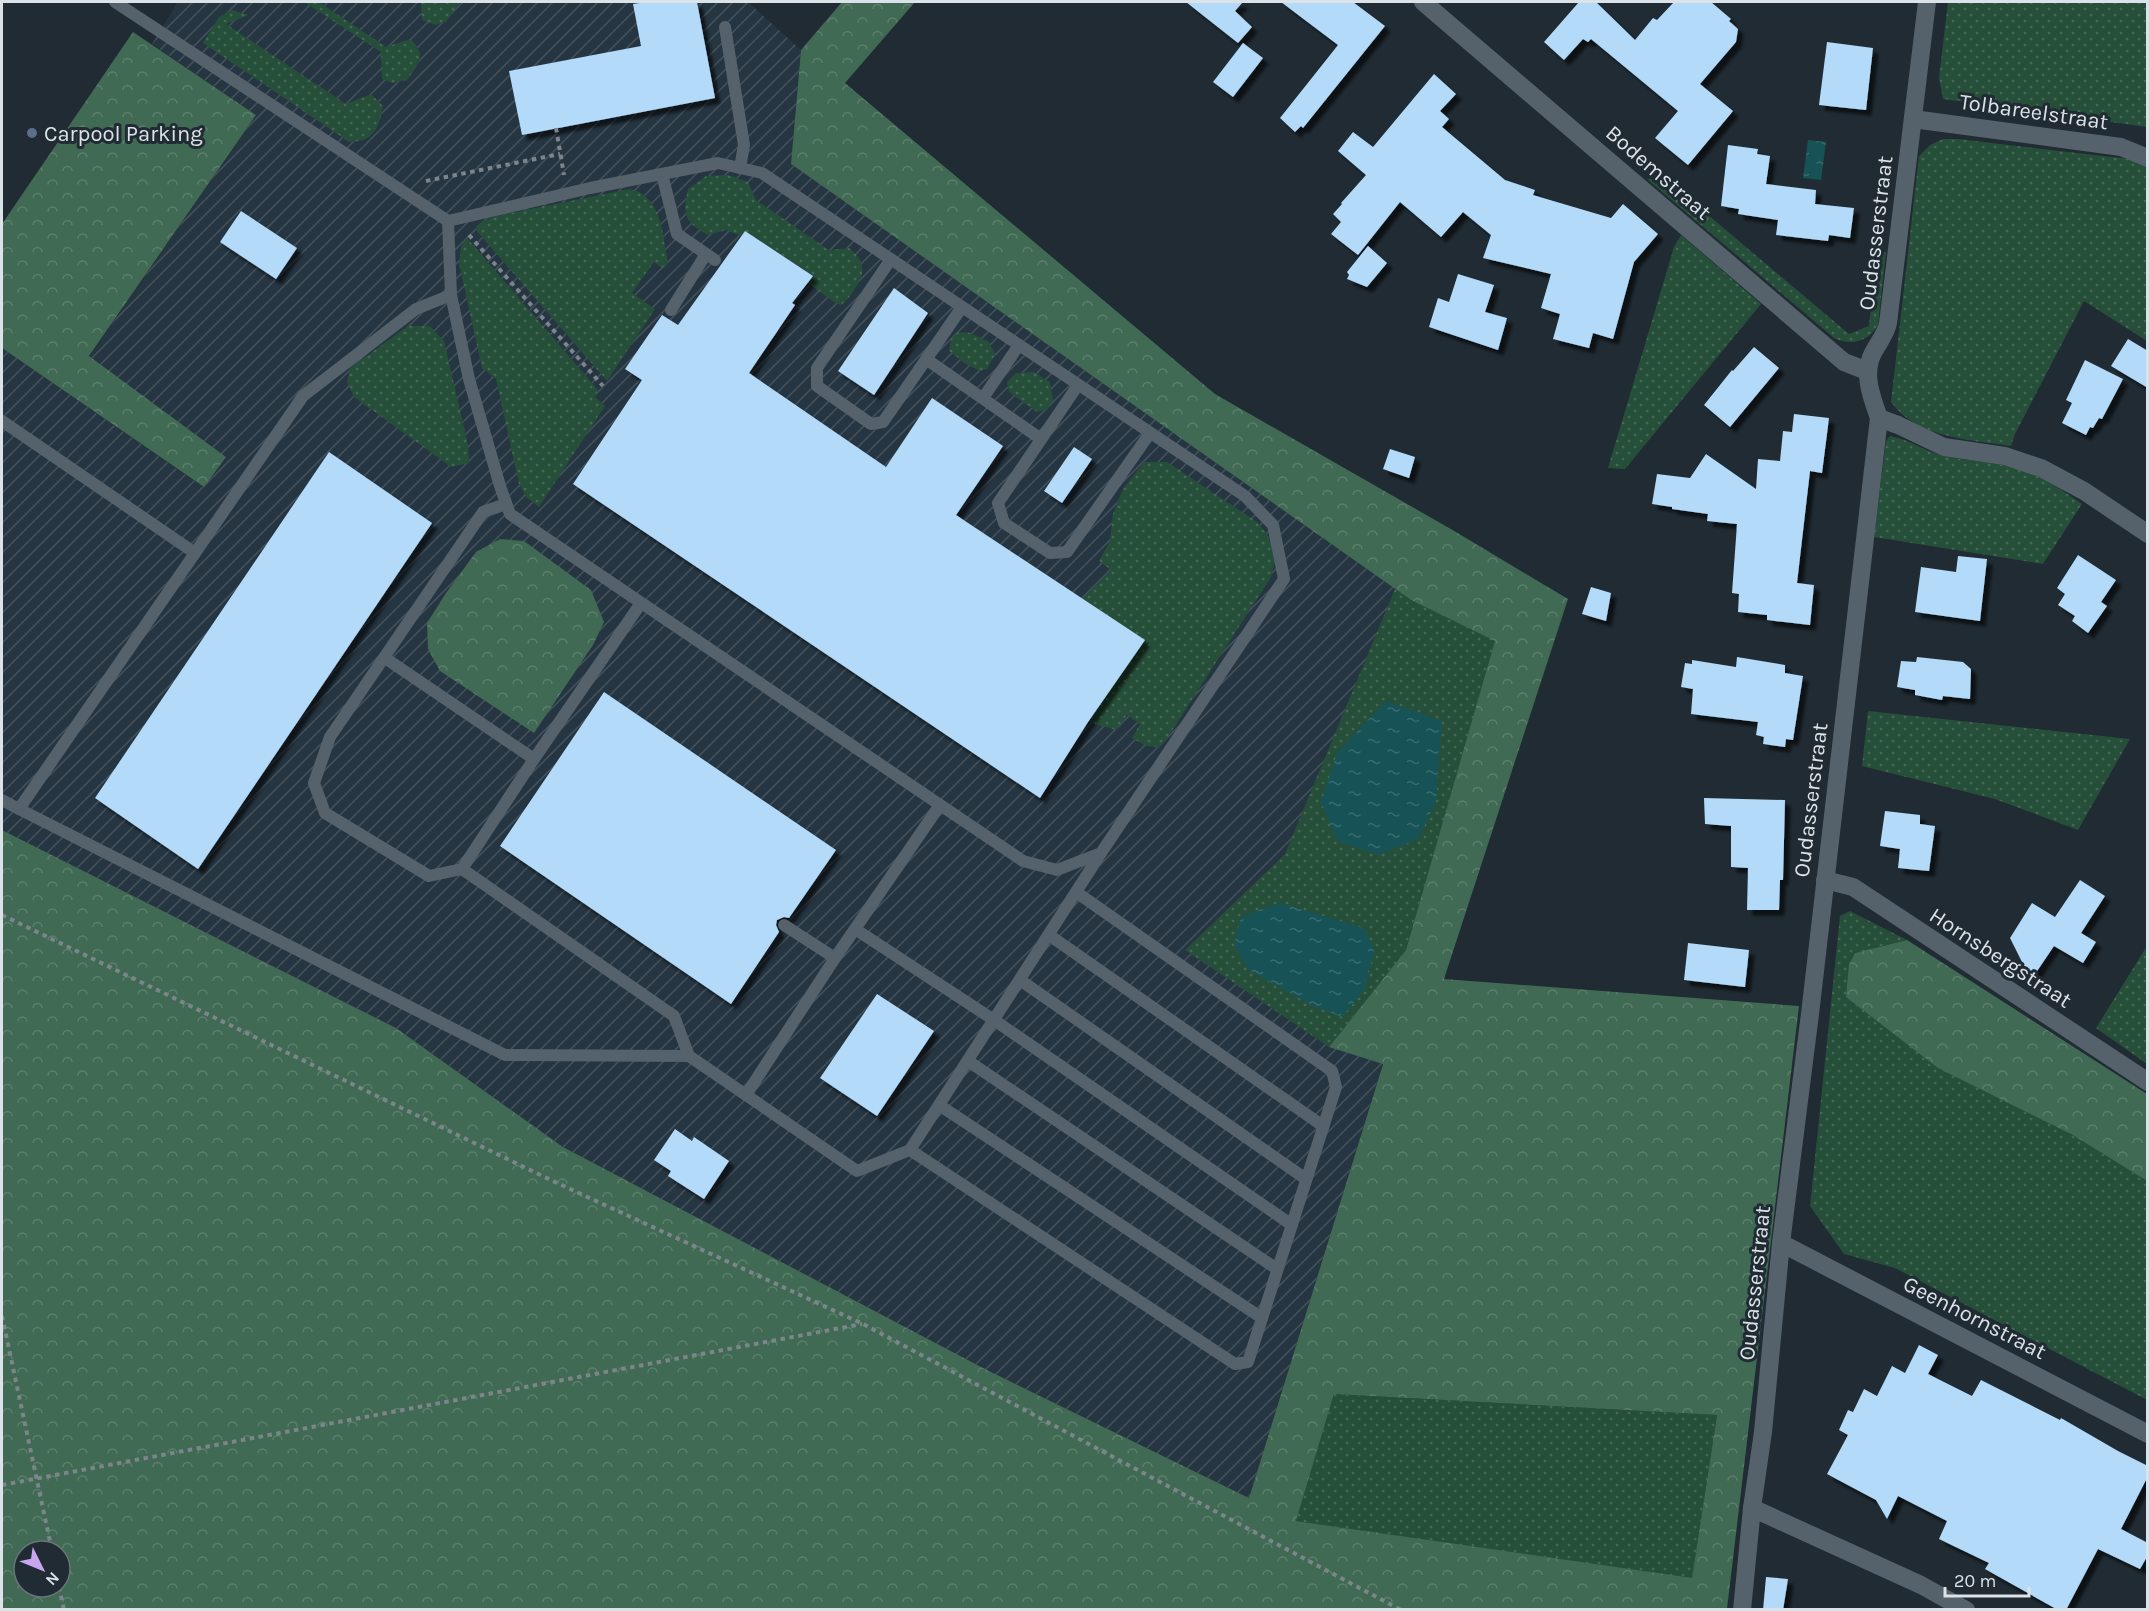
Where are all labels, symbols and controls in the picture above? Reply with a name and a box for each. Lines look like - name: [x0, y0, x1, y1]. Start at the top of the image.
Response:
- street label: Tolbareelstraat: [1958, 89, 2110, 135]
- street label: Bodemstraat: [1600, 120, 1716, 226]
- place label: Carpool Parking: [44, 121, 203, 147]
- marker: Carpool Parking: [25, 126, 39, 140]
- street label: Oudasserstraat: [1854, 154, 1898, 312]
- street label: Oudasserstraat: [1789, 721, 1833, 879]
- street label: Hornsbergstraat: [1925, 902, 2076, 1013]
- street label: Oudasserstraat: [1734, 1205, 1776, 1362]
- street label: Geenhornstraat: [1899, 1271, 2050, 1365]
- north arrow: [12, 1539, 72, 1599]
- scale bar: [1945, 1560, 2029, 1598]
- text: N: [42, 1568, 63, 1590]
- text: 20 m: [1954, 1570, 1996, 1592]

